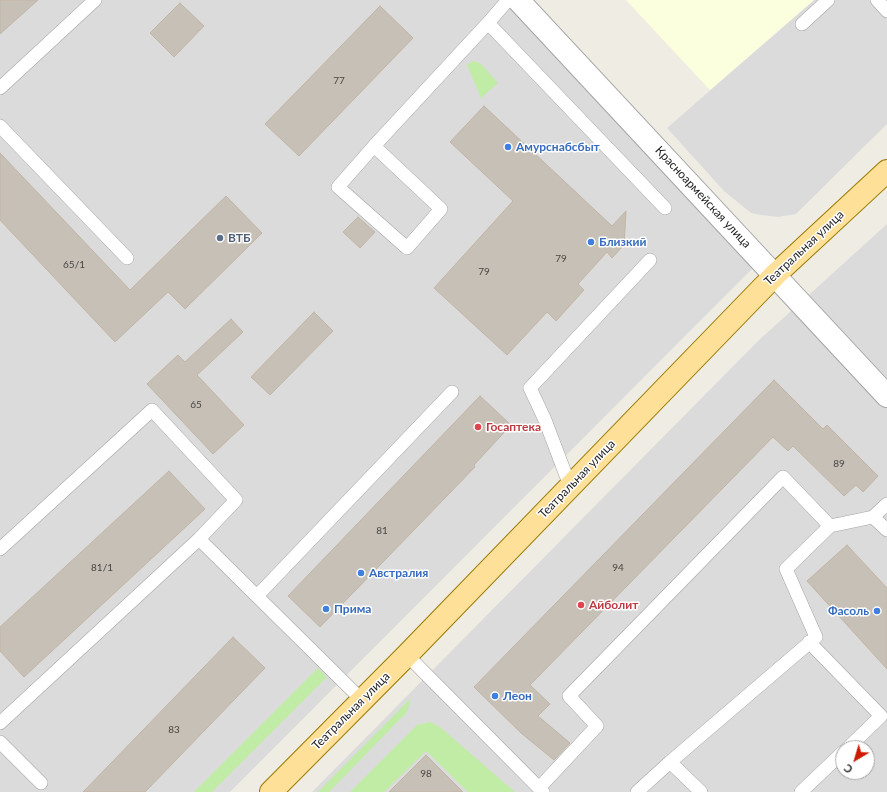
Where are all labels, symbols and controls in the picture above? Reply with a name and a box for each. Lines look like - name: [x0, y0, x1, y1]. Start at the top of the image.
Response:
- house number: 77: [333, 75, 345, 87]
- place label: Амурснабсбыт: [516, 140, 600, 154]
- marker: Амурснабсбыт: [503, 142, 513, 152]
- street label: Красноармейская улица: [652, 143, 754, 251]
- street label: Театральная улица: [761, 207, 847, 289]
- place label: ВТБ: [228, 231, 251, 245]
- marker: ВТБ: [215, 233, 225, 243]
- place label: Близкий: [599, 235, 646, 249]
- marker: Близкий: [586, 237, 596, 247]
- house number: 79: [555, 253, 567, 265]
- house number: 65/1: [63, 259, 85, 271]
- house number: 79: [478, 266, 490, 278]
- house number: 65: [190, 399, 202, 411]
- place label: Госаптека: [486, 420, 541, 434]
- marker: Госаптека: [473, 422, 483, 432]
- street label: Театральная улица: [536, 437, 618, 521]
- house number: 89: [833, 458, 845, 470]
- house number: 81: [376, 525, 388, 537]
- house number: 81/1: [91, 562, 113, 574]
- house number: 94: [612, 562, 624, 574]
- place label: Австралия: [369, 566, 428, 580]
- marker: Австралия: [356, 568, 366, 578]
- place label: Айболит: [589, 598, 638, 612]
- marker: Айболит: [576, 600, 586, 610]
- place label: Прима: [334, 602, 371, 616]
- marker: Прима: [321, 604, 331, 614]
- place label: Фасоль: [828, 604, 869, 618]
- marker: Фасоль: [872, 606, 882, 616]
- street label: Театральная улица: [309, 669, 393, 753]
- place label: Леон: [503, 689, 532, 703]
- marker: Леон: [490, 691, 500, 701]
- house number: 83: [168, 724, 180, 736]
- north arrow: [835, 740, 875, 780]
- text: С: [841, 762, 855, 776]
- house number: 98: [420, 768, 432, 780]

